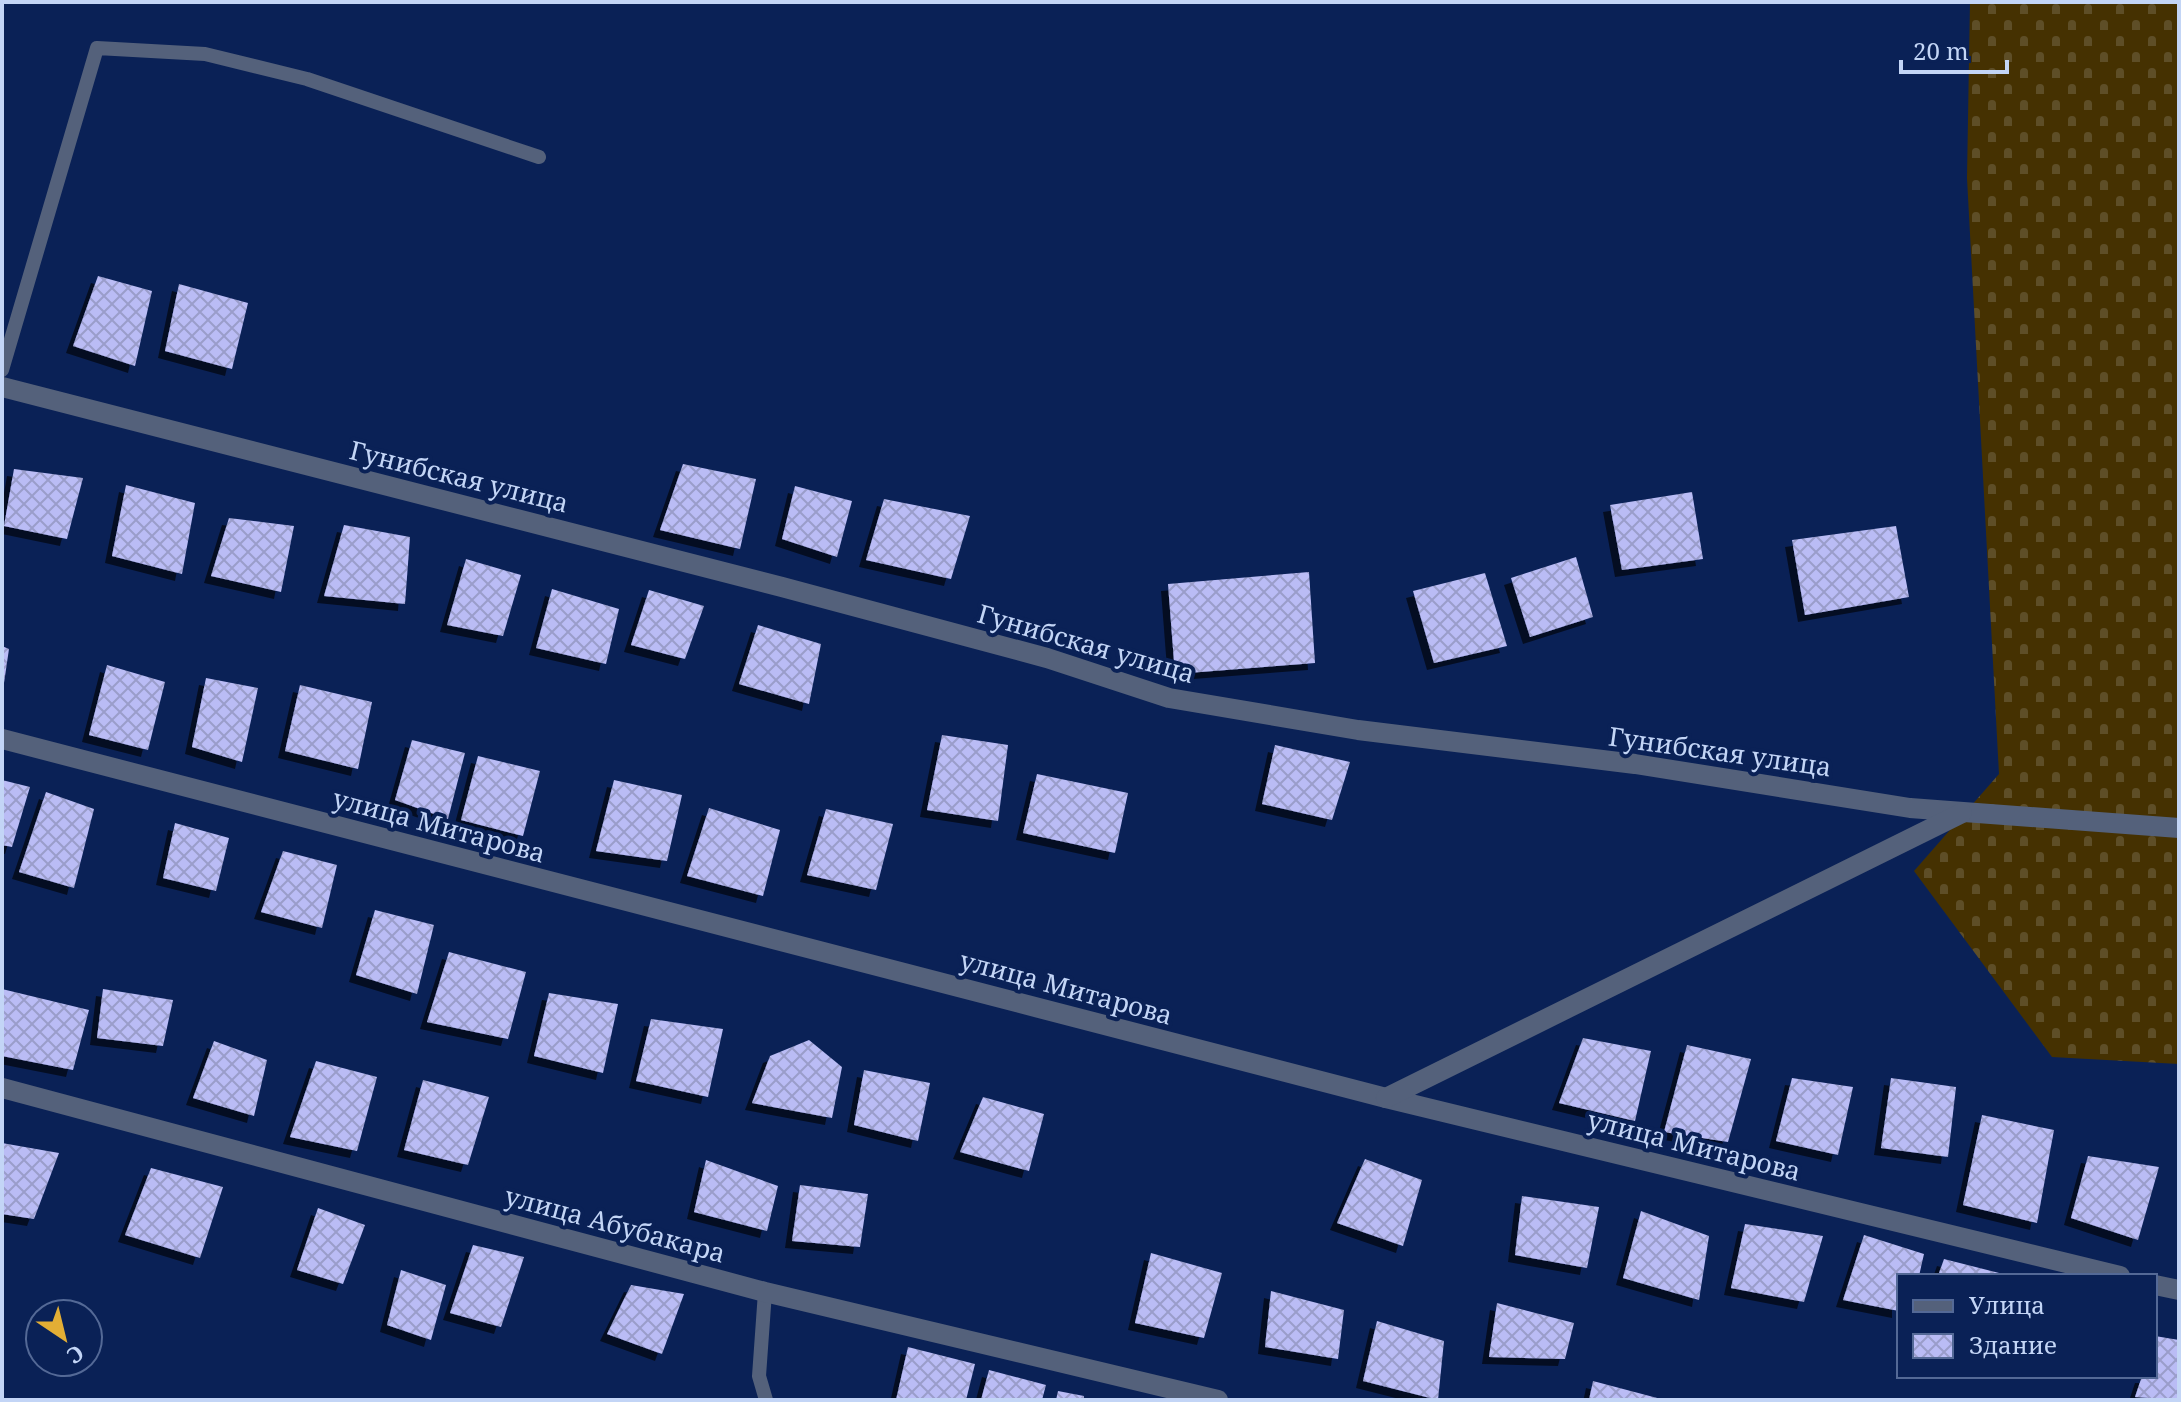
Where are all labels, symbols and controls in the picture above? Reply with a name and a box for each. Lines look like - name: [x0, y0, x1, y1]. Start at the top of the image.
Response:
- scale bar: [1901, 24, 2007, 74]
- text: 20 m: [1913, 34, 1969, 67]
- street label: Гунибская улица: [346, 431, 573, 521]
- street label: Гунибская улица: [973, 595, 1199, 691]
- street label: Гунибская улица: [1606, 718, 1834, 784]
- street label: улица Митарова: [329, 779, 550, 871]
- street label: улица Митарова: [956, 941, 1177, 1033]
- street label: улица Митарова: [1584, 1101, 1805, 1189]
- street label: улица Абубакара: [501, 1177, 730, 1271]
- legend: [1897, 1274, 2157, 1378]
- text: Улица: [1969, 1288, 2045, 1321]
- north arrow: [24, 1298, 104, 1378]
- text: Здание: [1969, 1328, 2057, 1361]
- text: С: [62, 1339, 91, 1372]

